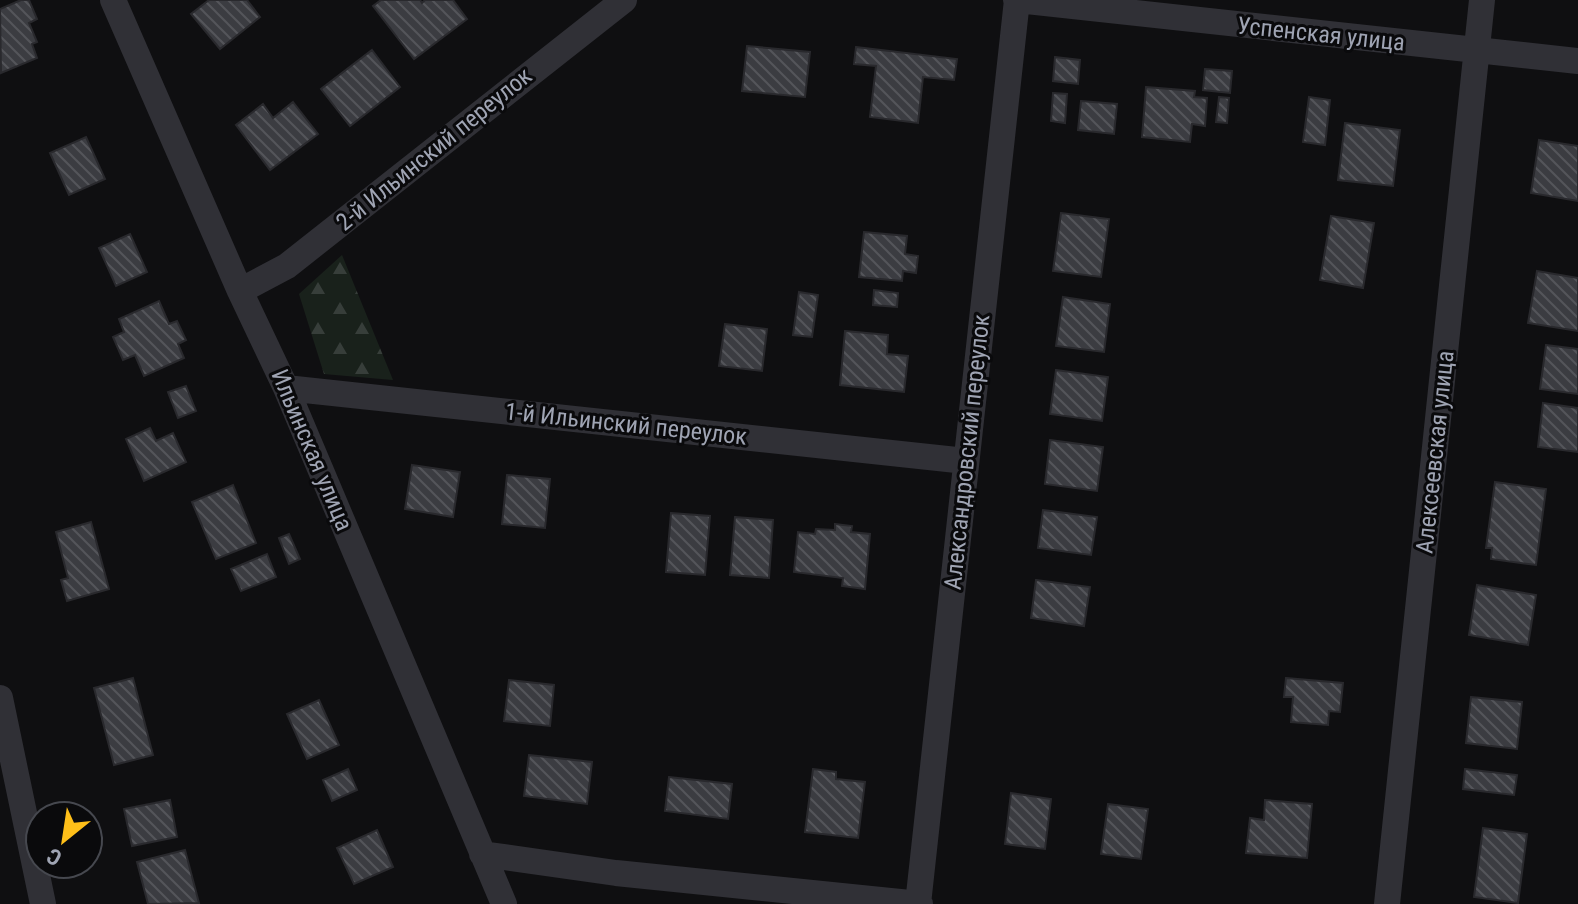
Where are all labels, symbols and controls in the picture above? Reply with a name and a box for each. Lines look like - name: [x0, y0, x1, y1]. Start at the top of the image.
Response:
- street label: Успенская улица: [1236, 11, 1406, 57]
- street label: 2-й Ильинский переулок: [331, 61, 538, 236]
- street label: Александровский переулок: [939, 312, 995, 591]
- street label: Алексеевская улица: [1410, 349, 1460, 555]
- street label: Ильинская улица: [265, 365, 359, 535]
- street label: 1-й Ильинский переулок: [504, 397, 749, 451]
- north arrow: [24, 800, 104, 880]
- text: С: [43, 843, 66, 871]

